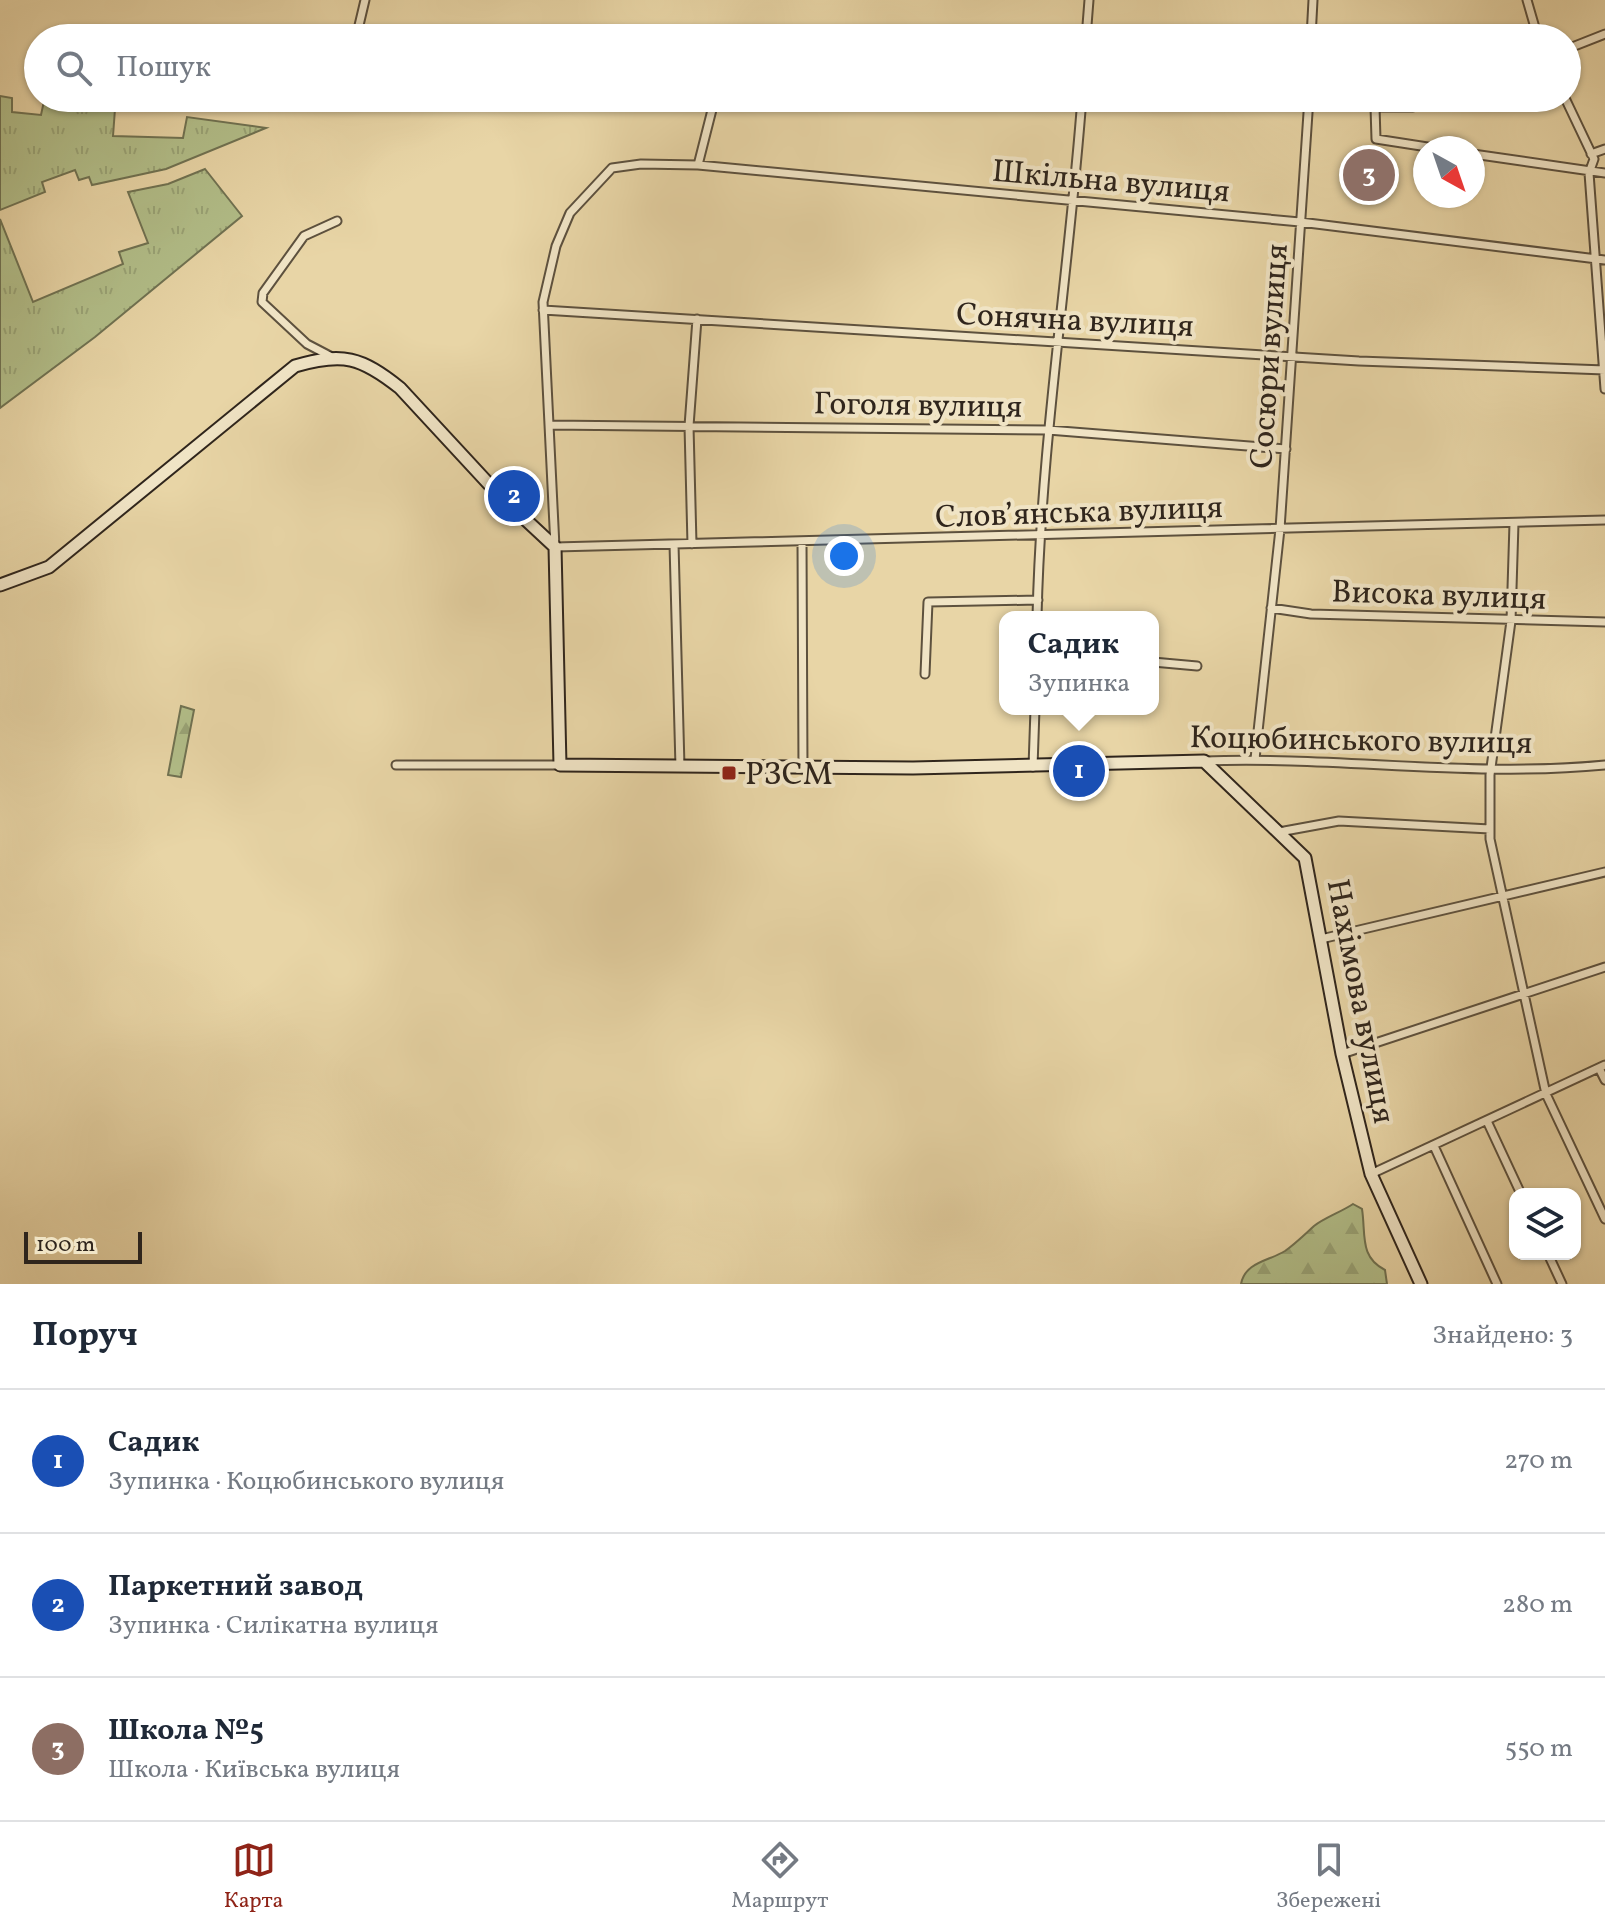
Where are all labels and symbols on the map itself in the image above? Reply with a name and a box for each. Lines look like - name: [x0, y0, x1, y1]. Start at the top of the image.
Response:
- north arrow: [1413, 136, 1485, 208]
- pin: 3: [1343, 145, 1395, 205]
- street label: Шкільна вулиця: [990, 151, 1231, 215]
- street label: Сосюри вулиця: [1241, 242, 1301, 470]
- street label: Сонячна вулиця: [955, 294, 1195, 350]
- street label: Гоголя вулиця: [813, 383, 1023, 431]
- pin: 2: [488, 466, 540, 526]
- street label: Слов’янська вулиця: [934, 487, 1224, 541]
- your location: [824, 536, 864, 576]
- street label: Висока вулиця: [1331, 571, 1547, 623]
- street label: Коцюбинського вулиця: [1189, 717, 1533, 767]
- pin: 1: [1053, 741, 1105, 801]
- place label: РЗСМ: [745, 754, 833, 798]
- marker: РЗСМ: [720, 764, 738, 782]
- street label: Нахімова вулиця: [1314, 876, 1404, 1128]
- scale bar: [24, 1228, 142, 1264]

